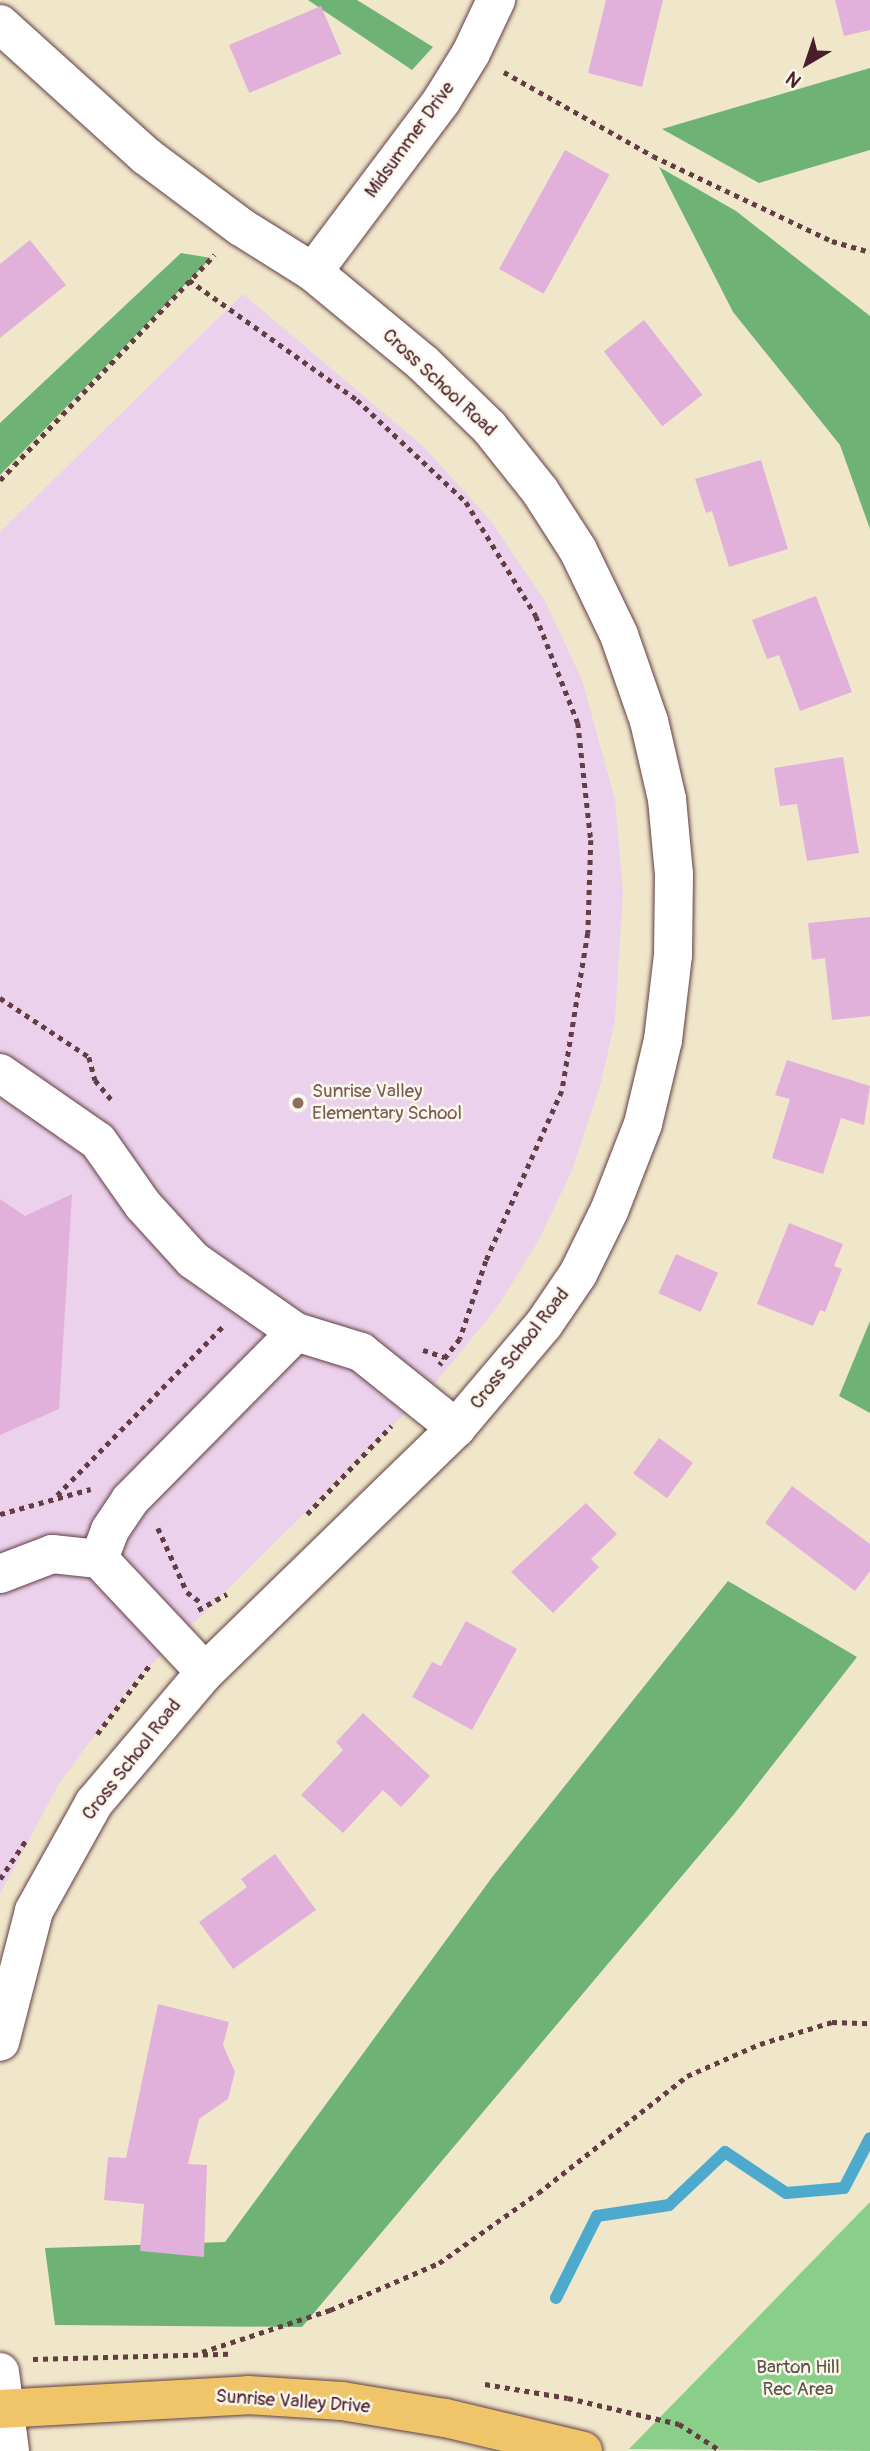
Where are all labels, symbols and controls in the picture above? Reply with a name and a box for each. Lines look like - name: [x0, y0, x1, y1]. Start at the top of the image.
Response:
- north arrow: [772, 28, 842, 98]
- text: N: [781, 66, 806, 93]
- street label: Midsummer Drive: [360, 77, 460, 203]
- street label: Cross School Road: [377, 324, 501, 442]
- place label: Sunrise Valley Elementary School: [312, 1081, 462, 1125]
- marker: Sunrise Valley Elementary School: [290, 1095, 306, 1111]
- street label: Cross School Road: [466, 1284, 574, 1414]
- street label: Cross School Road: [78, 1695, 186, 1825]
- park label: Barton Hill Rec Area: [756, 2357, 840, 2401]
- street label: Sunrise Valley Drive: [215, 2385, 371, 2419]

